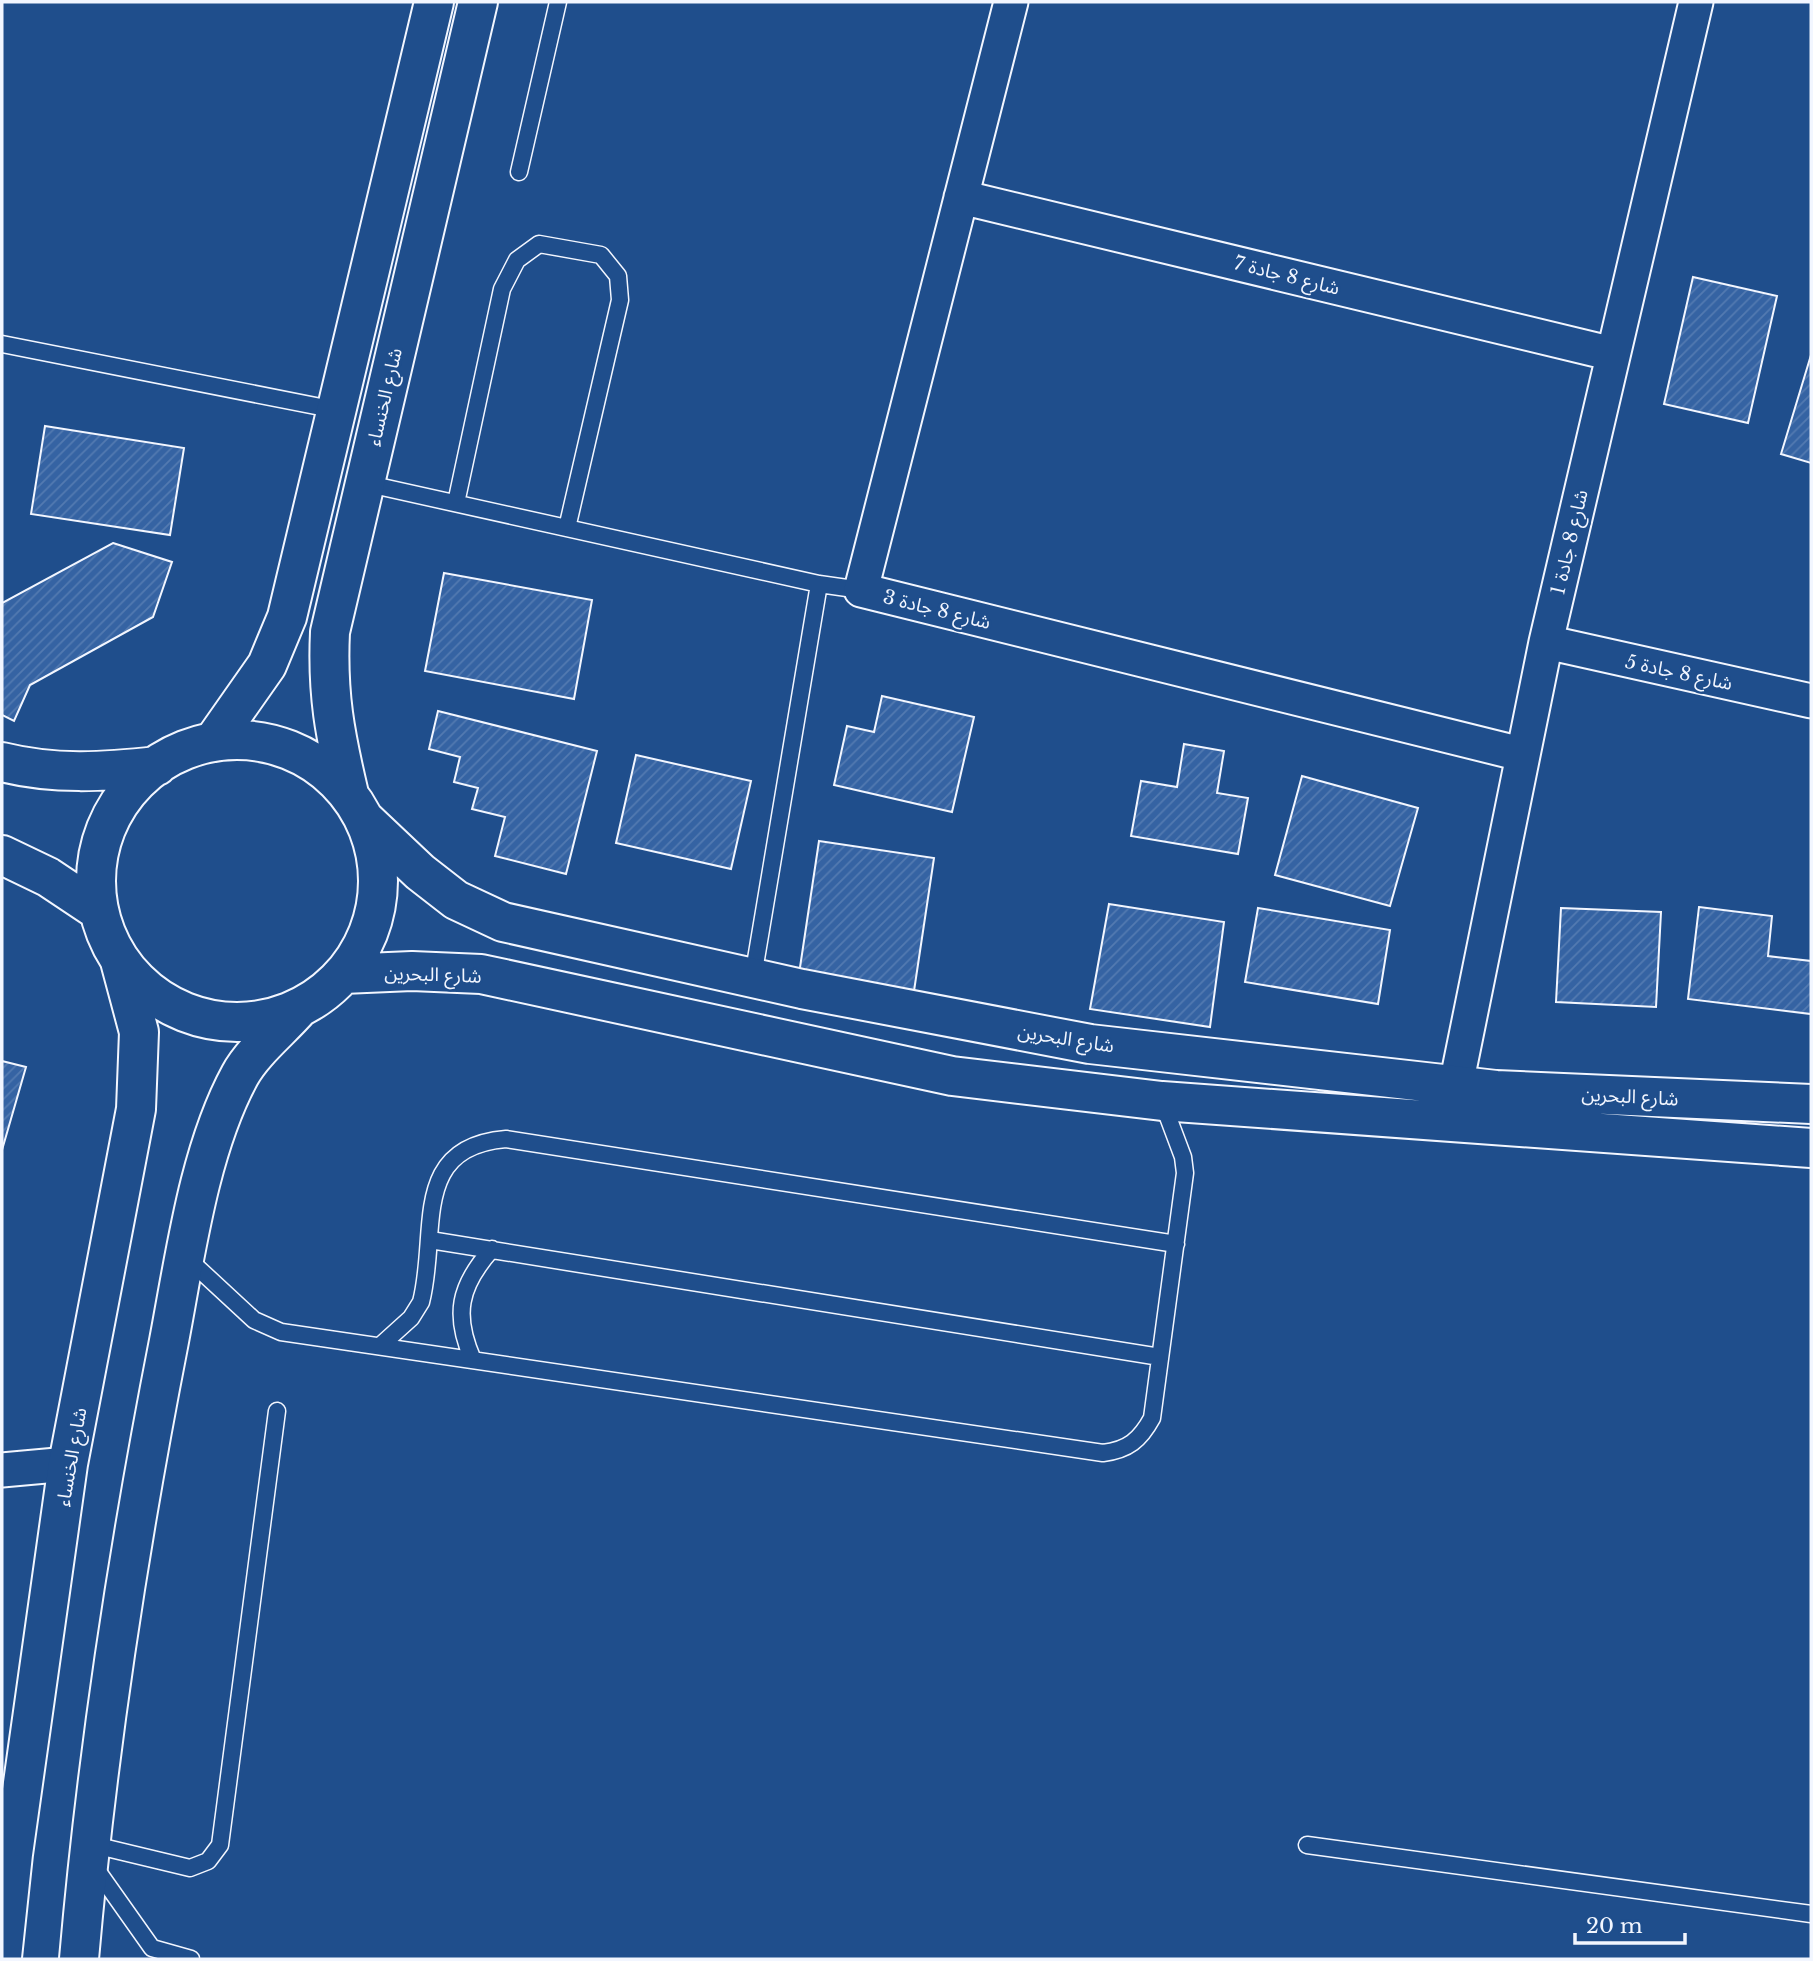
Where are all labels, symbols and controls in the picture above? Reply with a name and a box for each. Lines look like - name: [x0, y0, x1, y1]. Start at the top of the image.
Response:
- street label: شارع 8 جادة 7: [1231, 251, 1342, 302]
- street label: شارع الخنساء: [362, 346, 409, 449]
- street label: شارع 8 جادة 1: [1546, 487, 1595, 597]
- street label: شارع 8 جادة 3: [880, 585, 993, 636]
- street label: شارع 8 جادة 5: [1623, 650, 1735, 697]
- street label: شارع البحرين: [384, 961, 482, 990]
- street label: شارع البحرين: [1016, 1020, 1116, 1059]
- street label: شارع البحرين: [1581, 1082, 1679, 1113]
- street label: شارع الخنساء: [51, 1406, 93, 1509]
- scale bar: [1575, 1902, 1685, 1946]
- text: 20 m: [1586, 1913, 1643, 1939]

